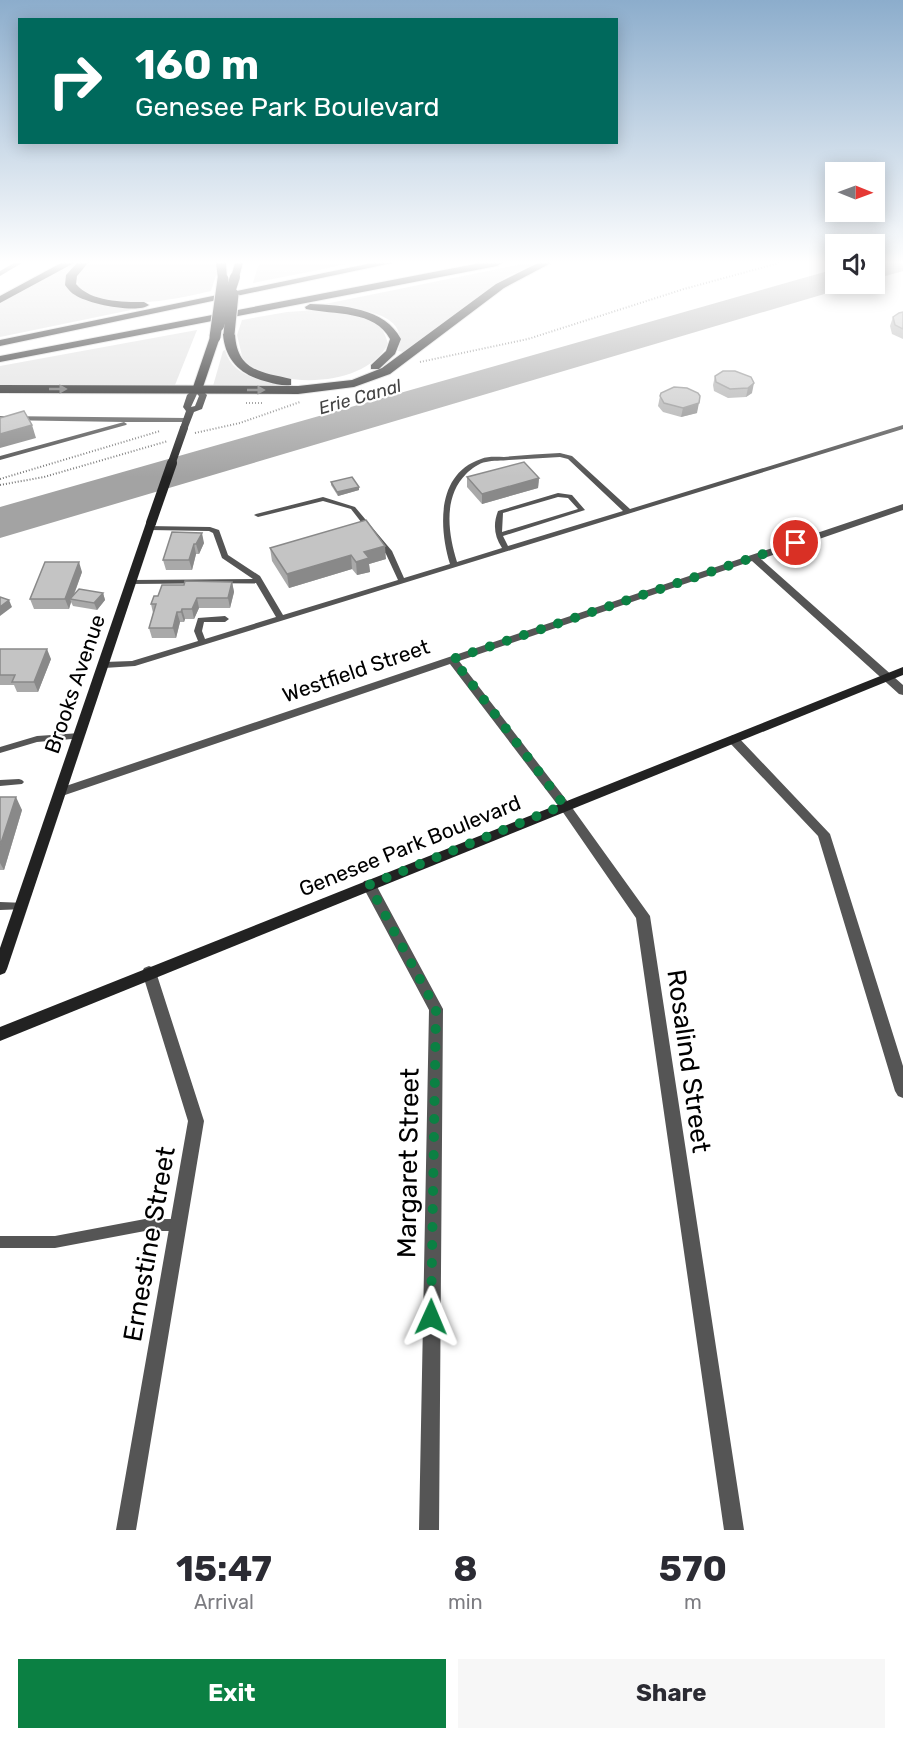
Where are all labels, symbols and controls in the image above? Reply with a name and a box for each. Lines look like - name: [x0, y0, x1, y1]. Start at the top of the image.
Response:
- text: 160 m: [135, 40, 259, 90]
- icon: right: [36, 42, 114, 120]
- text: Genesee Park Boulevard: [135, 91, 439, 123]
- north arrow: [825, 162, 885, 222]
- map controls: [825, 162, 885, 294]
- button: sound: [825, 234, 885, 294]
- water label: Erie Canal: [316, 375, 404, 419]
- one-way arrow: [49, 384, 68, 394]
- one-way arrow: [246, 385, 265, 395]
- pin: [770, 517, 821, 568]
- icon: arrive: [779, 526, 812, 559]
- street label: Brooks Avenue: [39, 611, 110, 757]
- street label: Westfield Street: [279, 634, 433, 707]
- street label: Genesee Park Boulevard: [295, 790, 524, 901]
- street label: Rosalind Street: [660, 967, 717, 1155]
- street label: Margaret Street: [391, 1068, 426, 1258]
- street label: Ernestine Street: [117, 1144, 182, 1344]
- position arrow: [399, 1285, 463, 1349]
- text: 15:47: [176, 1547, 272, 1590]
- text: 8: [453, 1547, 478, 1590]
- text: 570: [659, 1547, 727, 1590]
- text: Arrival: [194, 1590, 254, 1614]
- text: min: [448, 1590, 483, 1614]
- text: m: [684, 1590, 702, 1614]
- button: Exit: [18, 1659, 446, 1728]
- button: Share: [458, 1659, 885, 1728]

